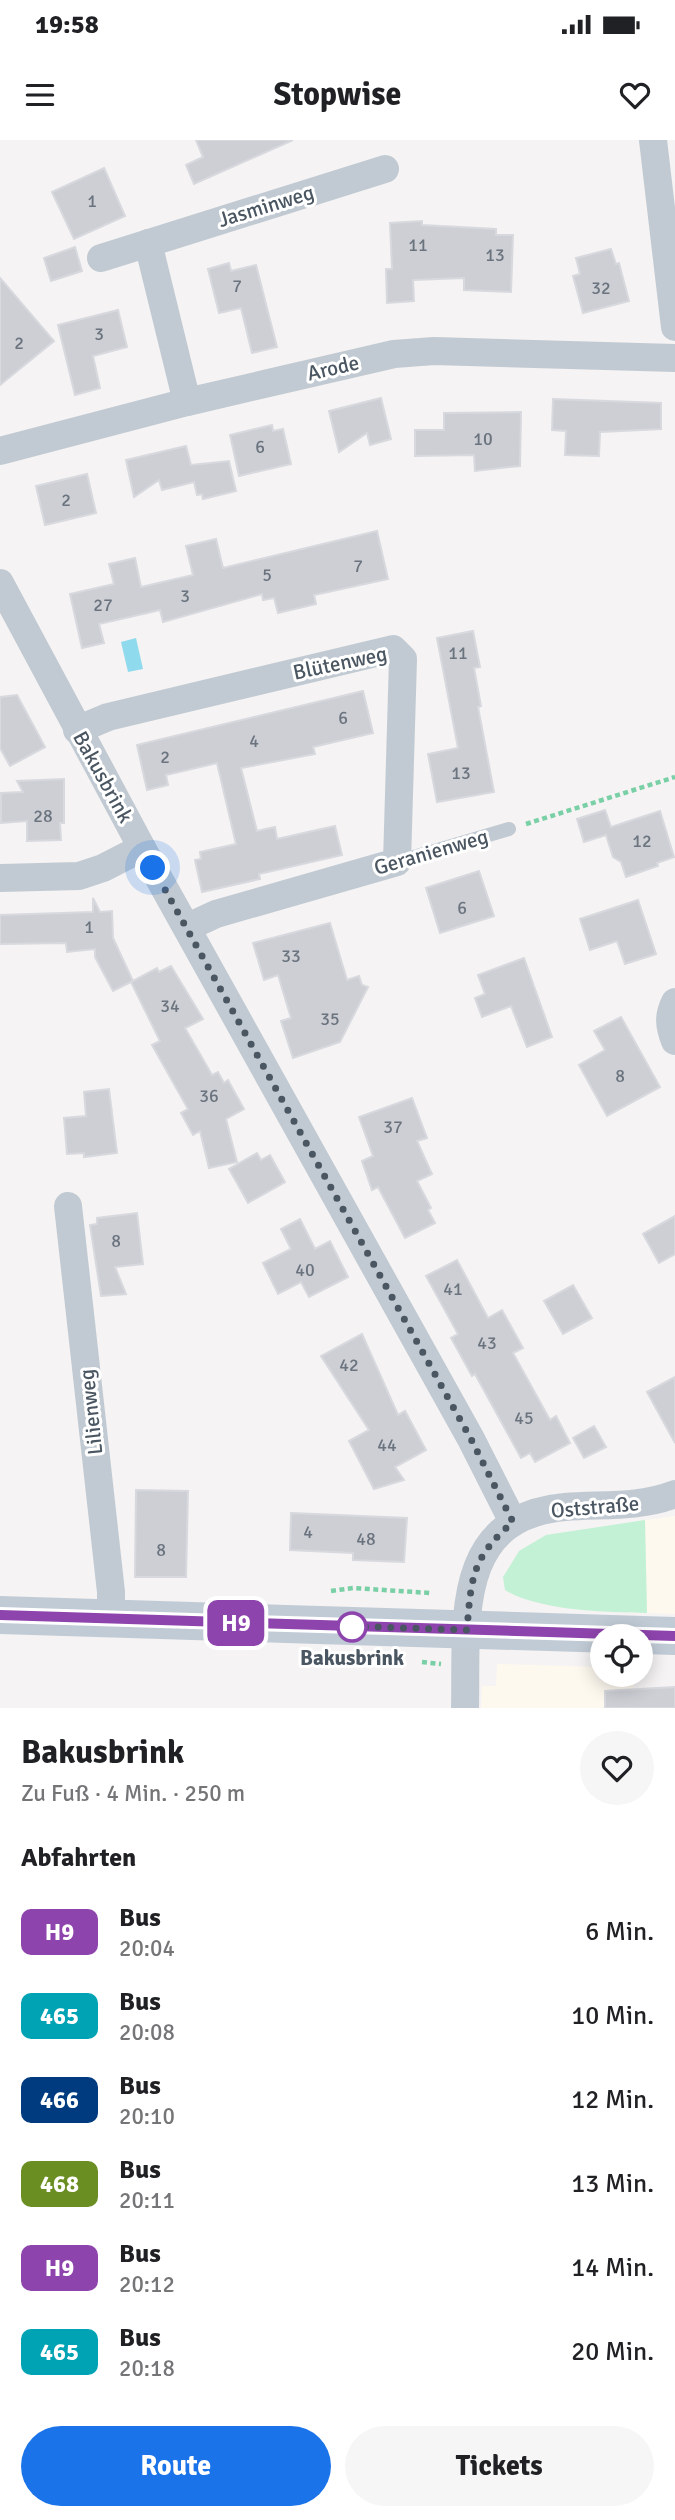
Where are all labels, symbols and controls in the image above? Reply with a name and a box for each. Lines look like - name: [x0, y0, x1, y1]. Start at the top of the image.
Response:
- text: 19:58: [35, 9, 99, 41]
- text: Stopwise: [274, 75, 401, 114]
- icon: menu: [21, 76, 59, 114]
- icon: heart: [616, 76, 654, 114]
- street label: Jasminweg: [215, 179, 317, 233]
- house number: 1: [87, 190, 97, 212]
- house number: 11: [408, 234, 428, 256]
- house number: 13: [485, 244, 505, 266]
- house number: 7: [232, 275, 242, 297]
- house number: 32: [591, 277, 611, 299]
- house number: 3: [94, 323, 104, 345]
- house number: 2: [14, 332, 24, 354]
- street label: Arode: [304, 349, 362, 387]
- house number: 10: [473, 428, 493, 450]
- house number: 6: [255, 436, 265, 458]
- house number: 2: [61, 489, 71, 511]
- house number: 7: [353, 555, 363, 577]
- house number: 5: [262, 564, 272, 586]
- house number: 3: [180, 585, 190, 607]
- house number: 27: [93, 594, 113, 616]
- street label: Blütenweg: [291, 640, 389, 686]
- house number: 11: [448, 642, 468, 664]
- house number: 6: [338, 707, 348, 729]
- street label: Bakusbrink: [67, 727, 139, 828]
- house number: 4: [249, 730, 259, 752]
- house number: 2: [160, 746, 170, 768]
- house number: 13: [451, 762, 471, 784]
- house number: 28: [33, 805, 53, 827]
- street label: Geranienweg: [371, 823, 491, 881]
- house number: 12: [632, 830, 652, 852]
- your location: [135, 850, 170, 885]
- house number: 6: [457, 897, 467, 919]
- house number: 1: [84, 916, 94, 938]
- house number: 33: [281, 945, 301, 967]
- house number: 34: [160, 995, 180, 1017]
- house number: 35: [320, 1008, 340, 1030]
- house number: 8: [615, 1065, 625, 1087]
- house number: 36: [199, 1085, 219, 1107]
- house number: 37: [383, 1116, 403, 1138]
- house number: 8: [111, 1230, 121, 1252]
- house number: 40: [295, 1259, 315, 1281]
- house number: 41: [443, 1278, 463, 1300]
- house number: 43: [477, 1332, 497, 1354]
- house number: 42: [339, 1354, 359, 1376]
- street label: Lilienweg: [74, 1368, 108, 1456]
- house number: 45: [514, 1407, 534, 1429]
- house number: 44: [377, 1434, 397, 1456]
- street label: Oststraße: [550, 1490, 640, 1524]
- house number: 4: [303, 1521, 313, 1543]
- house number: 48: [356, 1528, 376, 1550]
- house number: 8: [156, 1539, 166, 1561]
- line badge: H9: [204, 1600, 268, 1646]
- text: H9: [221, 1608, 251, 1638]
- marker: Bakusbrink: [337, 1612, 367, 1642]
- map controls: [590, 1624, 653, 1687]
- button: locate: [590, 1624, 653, 1687]
- place label: Bakusbrink: [300, 1645, 404, 1671]
- button: heart: [580, 1731, 654, 1805]
- text: Bakusbrink: [21, 1732, 184, 1773]
- text: Zu Fuß · 4 Min. · 250 m: [21, 1779, 245, 1808]
- text: Abfahrten: [21, 1842, 136, 1874]
- text: Bus: [119, 1902, 161, 1934]
- text: 6 Min.: [585, 1916, 654, 1948]
- text: H9: [45, 1917, 74, 1947]
- text: 20:04: [119, 1934, 175, 1963]
- text: Bus: [119, 1986, 161, 2018]
- text: 10 Min.: [571, 2000, 654, 2032]
- text: 465: [40, 2001, 79, 2031]
- text: 20:08: [119, 2018, 175, 2047]
- text: Bus: [119, 2070, 161, 2102]
- text: 12 Min.: [571, 2084, 654, 2116]
- text: 466: [40, 2085, 79, 2115]
- text: 20:10: [119, 2102, 175, 2131]
- text: Bus: [119, 2154, 161, 2186]
- text: 13 Min.: [571, 2168, 654, 2200]
- text: 468: [40, 2169, 79, 2199]
- text: 20:11: [119, 2186, 175, 2215]
- text: Bus: [119, 2238, 161, 2270]
- text: 14 Min.: [571, 2252, 654, 2284]
- text: H9: [45, 2253, 74, 2283]
- text: 20:12: [119, 2270, 175, 2299]
- text: Bus: [119, 2322, 161, 2354]
- text: 20 Min.: [571, 2336, 654, 2368]
- text: 465: [40, 2337, 79, 2367]
- text: 20:18: [119, 2354, 175, 2383]
- button: Route: [21, 2426, 331, 2506]
- button: Tickets: [345, 2426, 654, 2506]

